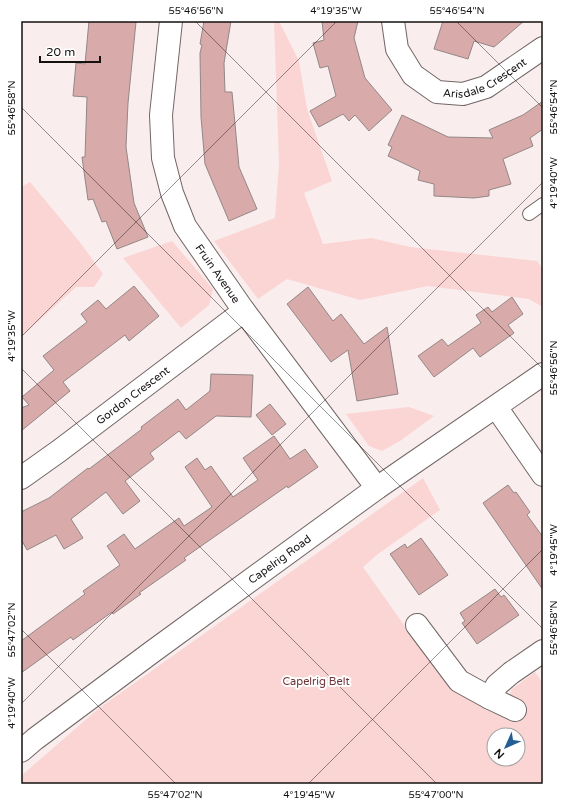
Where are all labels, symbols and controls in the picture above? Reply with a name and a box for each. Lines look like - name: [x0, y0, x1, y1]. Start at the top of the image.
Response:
- text: 55°46'56"N: [168, 5, 224, 17]
- text: 4°19'35"W: [310, 5, 362, 17]
- text: 55°46'54"N: [429, 5, 485, 17]
- scale bar: [40, 38, 100, 64]
- text: 20 m: [46, 45, 75, 59]
- street label: Arisdale Crescent: [443, 55, 529, 101]
- text: 55°46'54"N: [548, 79, 560, 135]
- text: 55°46'58"N: [6, 80, 18, 136]
- text: 4°19'40"W: [548, 157, 560, 209]
- street label: Fruin Avenue: [193, 241, 243, 306]
- text: 4°19'35"W: [6, 310, 18, 362]
- text: 55°46'56"N: [548, 340, 560, 396]
- street label: Gordon Crescent: [94, 363, 172, 427]
- text: 4°19'45"W: [548, 524, 560, 576]
- street label: Capelrig Road: [246, 532, 313, 586]
- text: 55°46'58"N: [548, 600, 560, 656]
- text: 55°47'02"N: [6, 602, 18, 658]
- park label: Capelrig Belt: [282, 675, 350, 688]
- text: 4°19'40"W: [6, 677, 18, 729]
- north arrow: [486, 727, 526, 767]
- text: N: [492, 746, 507, 761]
- text: 55°47'02"N: [147, 789, 203, 801]
- text: 4°19'45"W: [283, 789, 335, 801]
- text: 55°47'00"N: [408, 789, 464, 801]

